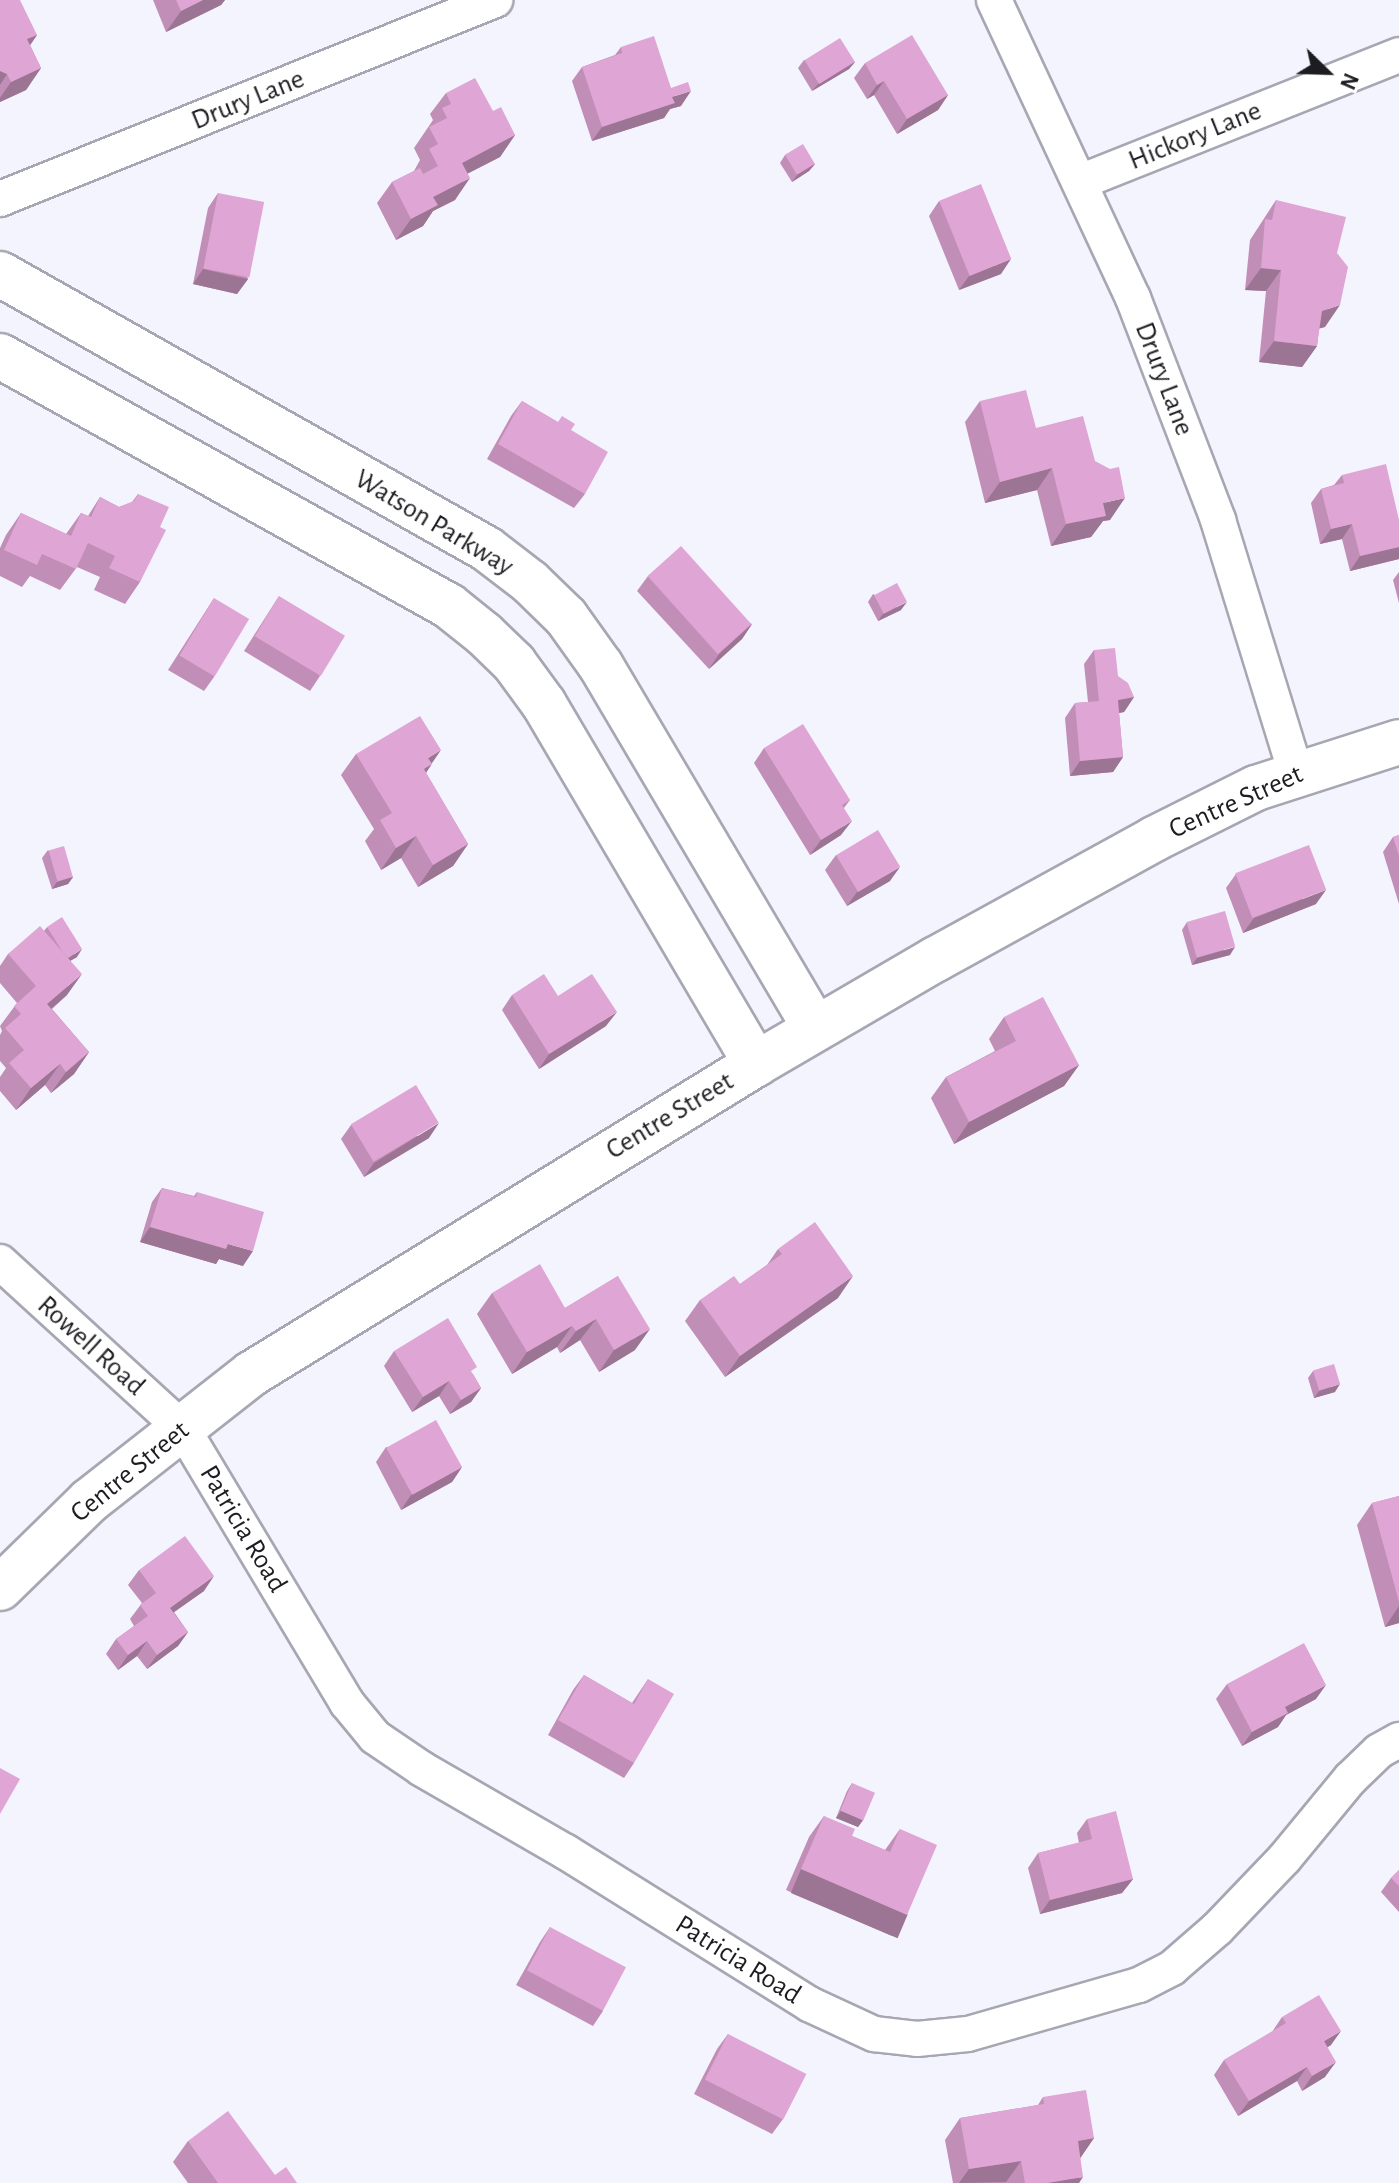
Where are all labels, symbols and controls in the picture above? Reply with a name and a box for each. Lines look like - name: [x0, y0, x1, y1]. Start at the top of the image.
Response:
- north arrow: [1287, 32, 1367, 112]
- street label: Drury Lane: [187, 62, 309, 138]
- text: N: [1336, 70, 1362, 93]
- street label: Hickory Lane: [1124, 94, 1266, 178]
- street label: Drury Lane: [1127, 318, 1201, 440]
- street label: Watson Parkway: [348, 462, 520, 584]
- street label: Centre Street: [1164, 758, 1308, 846]
- street label: Centre Street: [600, 1065, 740, 1167]
- street label: Rowell Road: [30, 1289, 152, 1403]
- street label: Centre Street: [64, 1414, 196, 1530]
- street label: Patricia Road: [192, 1459, 294, 1599]
- street label: Patricia Road: [669, 1908, 807, 2012]

